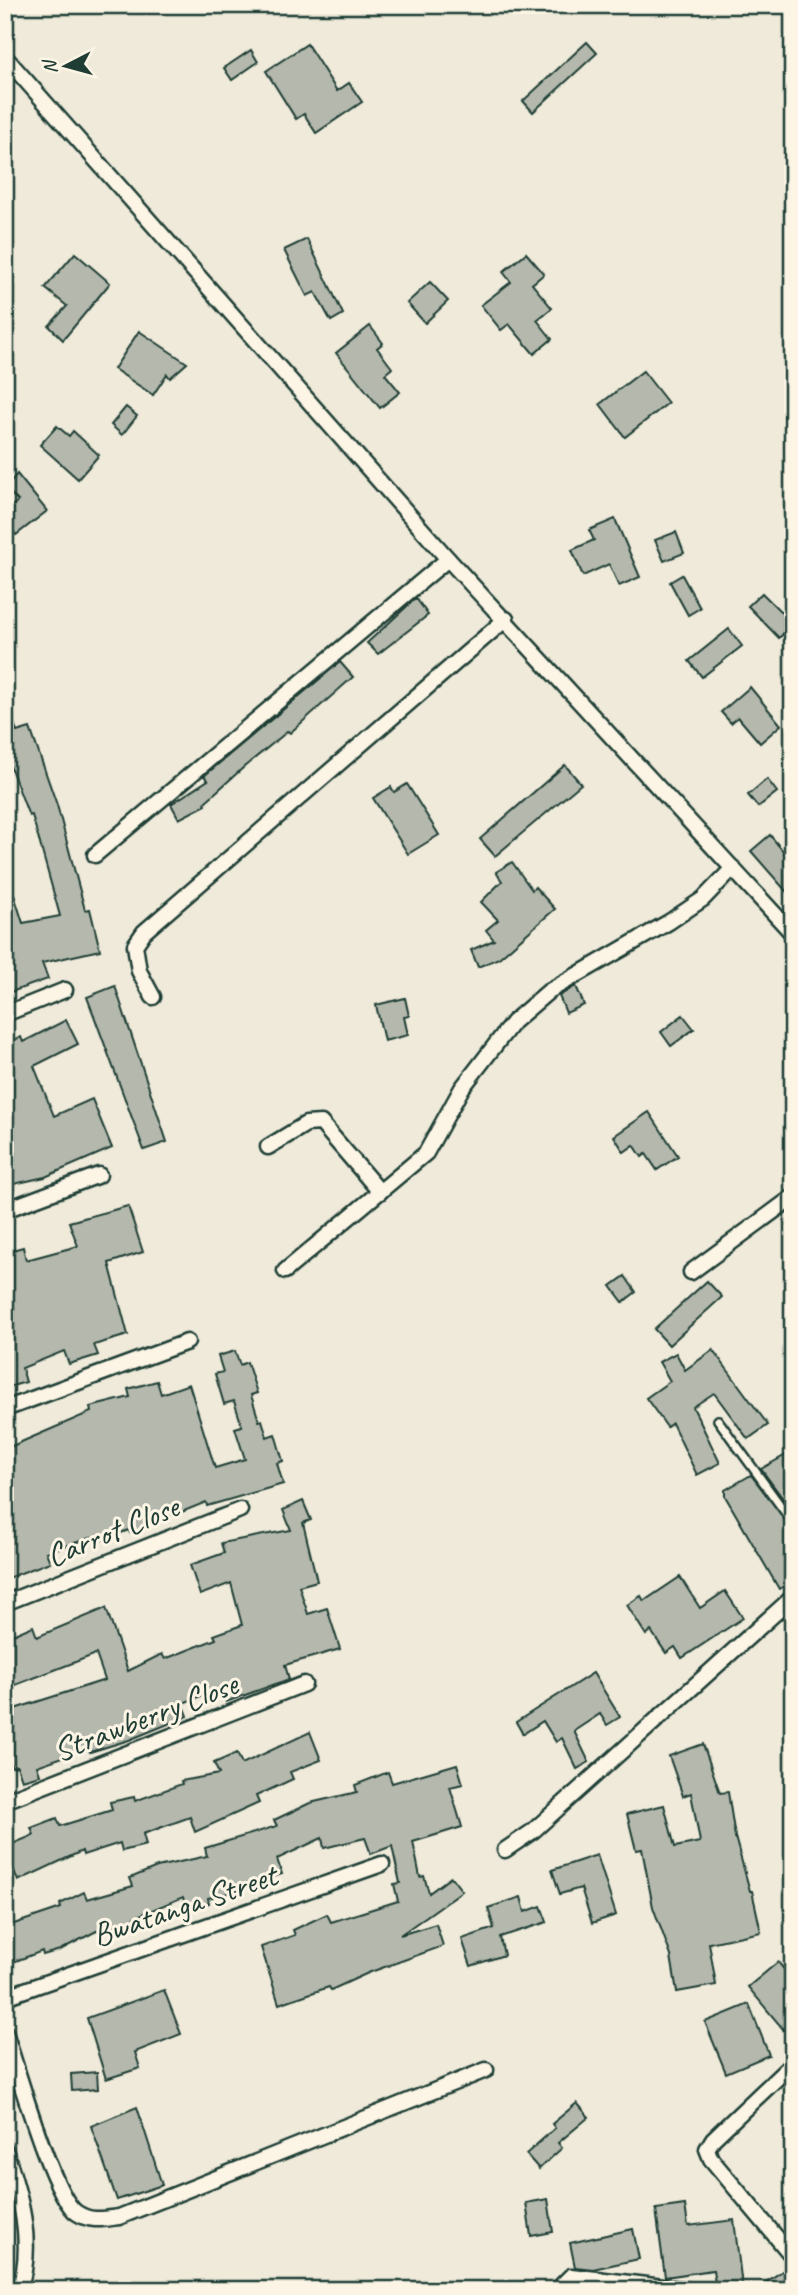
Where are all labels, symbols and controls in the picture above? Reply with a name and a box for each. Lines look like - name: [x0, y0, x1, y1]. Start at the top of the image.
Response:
- north arrow: [32, 32, 102, 102]
- text: N: [37, 57, 63, 75]
- street label: Carrot Close: [40, 1485, 187, 1576]
- street label: Strawberry Close: [47, 1662, 245, 1771]
- street label: Bwatanga Street: [87, 1853, 285, 1956]

